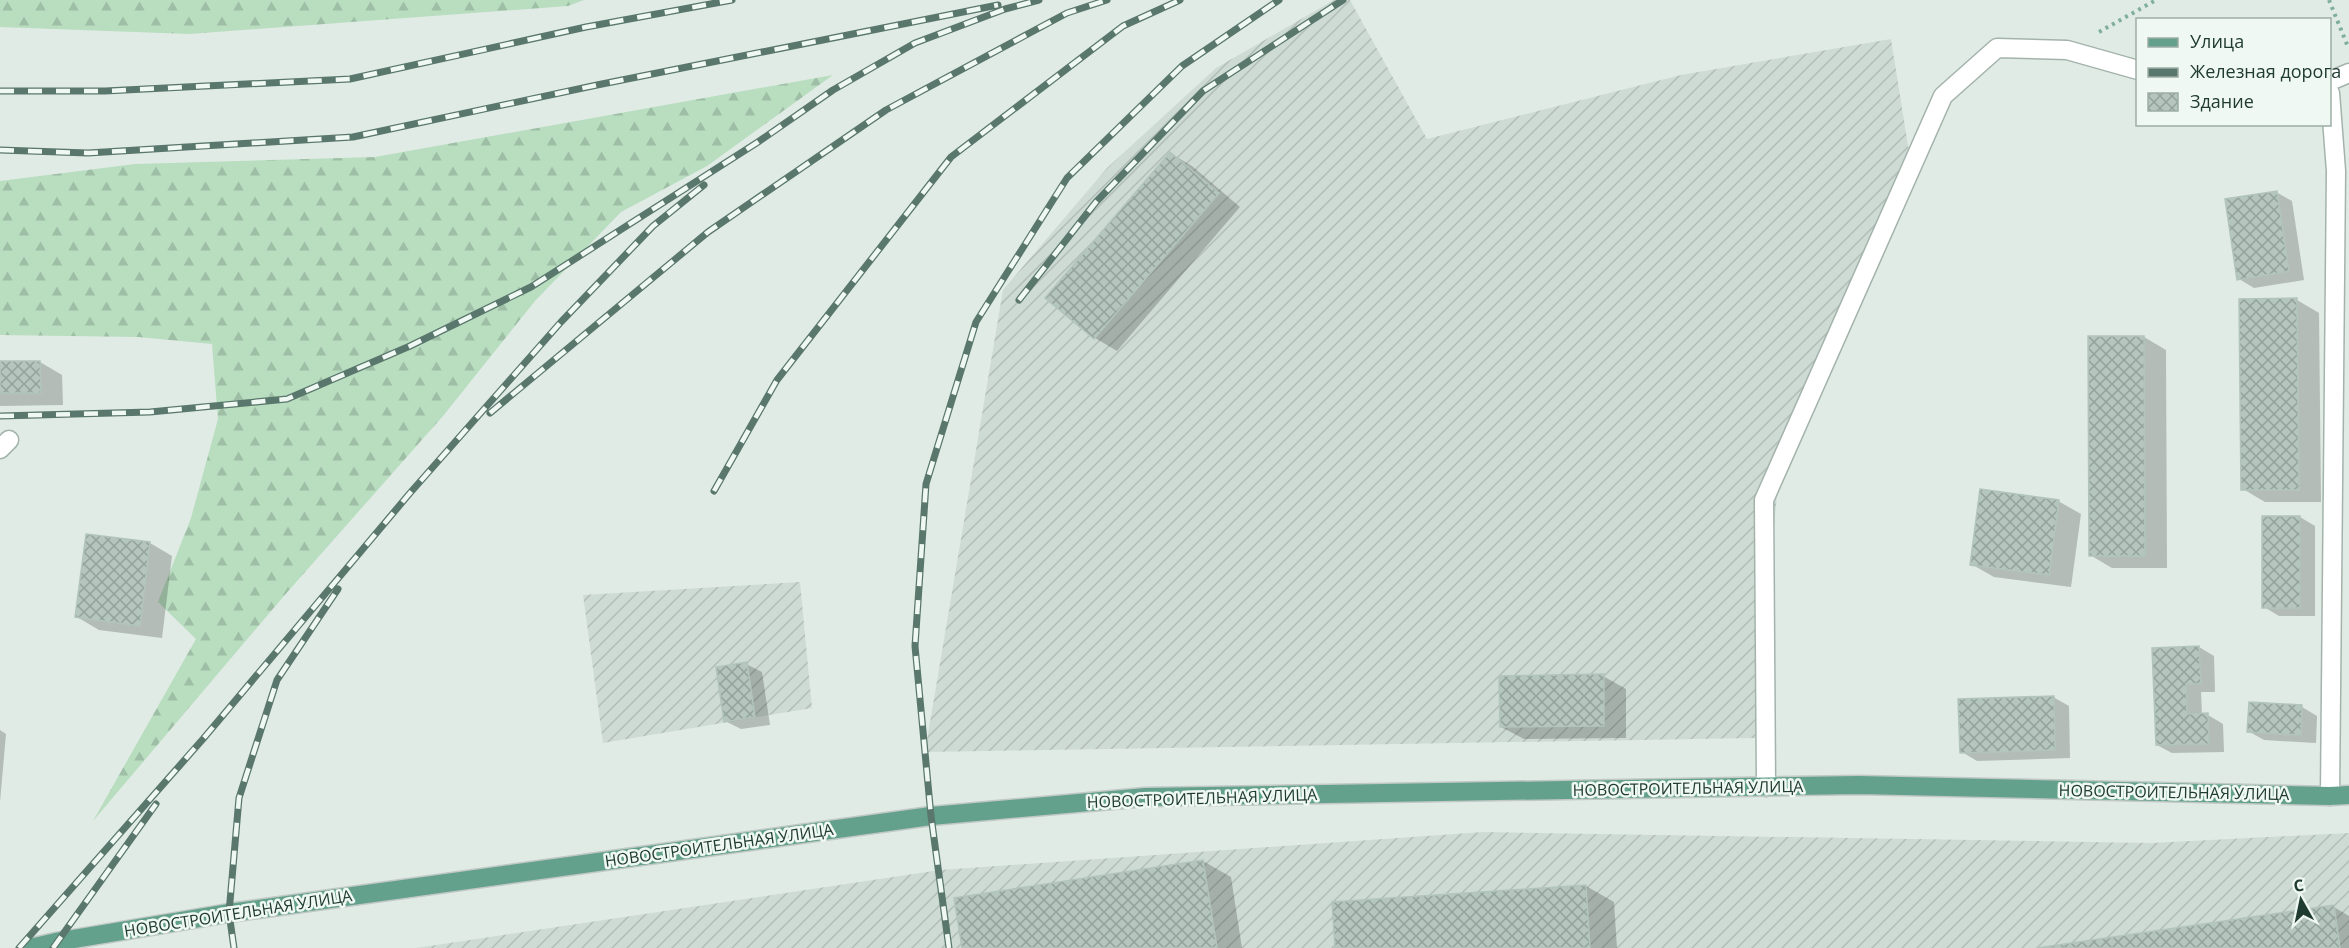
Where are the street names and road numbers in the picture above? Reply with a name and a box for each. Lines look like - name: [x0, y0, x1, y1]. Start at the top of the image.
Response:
- street label: НОВОСТРОИТЕЛЬНАЯ УЛИЦА: [1573, 775, 1804, 801]
- street label: НОВОСТРОИТЕЛЬНАЯ УЛИЦА: [2059, 779, 2290, 805]
- street label: НОВОСТРОИТЕЛЬНАЯ УЛИЦА: [1086, 783, 1319, 813]
- street label: НОВОСТРОИТЕЛЬНАЯ УЛИЦА: [603, 818, 836, 872]
- street label: НОВОСТРОИТЕЛЬНАЯ УЛИЦА: [122, 884, 354, 942]

